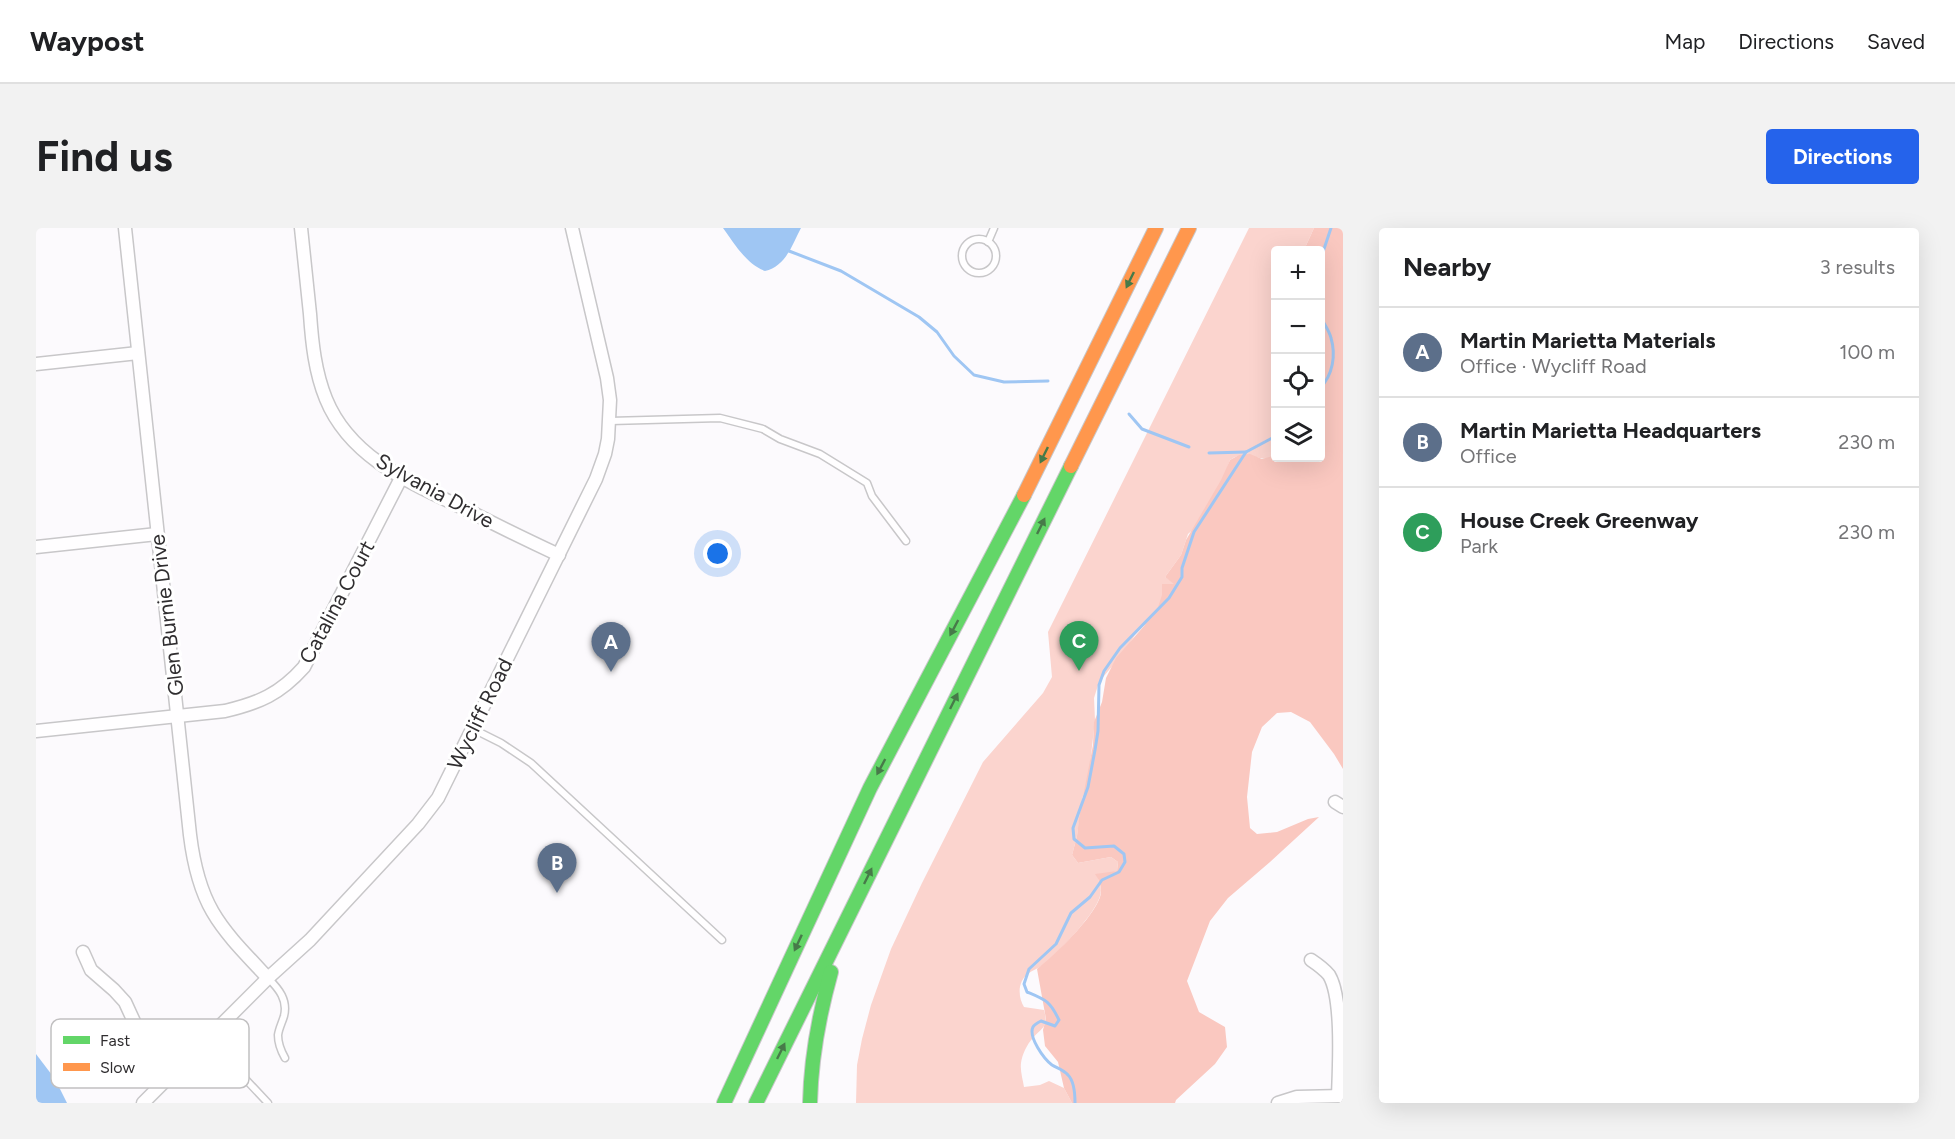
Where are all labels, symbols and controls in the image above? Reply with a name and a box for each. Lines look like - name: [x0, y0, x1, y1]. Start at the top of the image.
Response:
- text: Waypost: [30, 24, 144, 58]
- text: Map: [1664, 29, 1705, 54]
- text: Directions: [1738, 29, 1834, 54]
- text: Saved: [1867, 29, 1925, 54]
- button: Directions: [1766, 129, 1919, 184]
- text: Find us: [36, 131, 173, 182]
- map controls: [1271, 246, 1325, 462]
- button: +: [1271, 246, 1325, 300]
- text: Nearby: [1403, 251, 1491, 283]
- text: 3 results: [1820, 255, 1895, 279]
- one-way arrow: [1126, 272, 1135, 289]
- button: −: [1271, 300, 1325, 354]
- text: Martin Marietta Materials: [1460, 327, 1716, 354]
- text: A: [1415, 340, 1430, 364]
- text: 100 m: [1839, 340, 1895, 364]
- button: locate: [1271, 354, 1325, 408]
- text: Office · Wycliff Road: [1460, 354, 1647, 378]
- button: layers: [1271, 408, 1325, 462]
- text: Martin Marietta Headquarters: [1460, 417, 1761, 444]
- text: B: [1416, 430, 1429, 454]
- text: 230 m: [1838, 430, 1895, 454]
- text: Office: [1460, 444, 1517, 468]
- one-way arrow: [1039, 447, 1049, 464]
- street label: Sylvania Drive: [372, 448, 499, 533]
- text: House Creek Greenway: [1460, 507, 1699, 534]
- one-way arrow: [1036, 518, 1046, 535]
- text: C: [1415, 520, 1430, 544]
- text: 230 m: [1838, 520, 1895, 544]
- street label: Glen Burnie Drive: [144, 533, 189, 697]
- text: Park: [1460, 534, 1498, 558]
- street label: Catalina Court: [294, 536, 379, 668]
- your location: [703, 539, 732, 568]
- one-way arrow: [949, 620, 959, 637]
- pin: A: [592, 622, 630, 672]
- pin: C: [1060, 622, 1098, 671]
- street label: Wycliff Road: [442, 654, 517, 774]
- one-way arrow: [950, 692, 959, 709]
- one-way arrow: [876, 759, 886, 776]
- pin: B: [538, 844, 576, 893]
- one-way arrow: [863, 867, 872, 884]
- one-way arrow: [793, 935, 803, 953]
- legend: [51, 1019, 249, 1088]
- text: Fast: [100, 1031, 130, 1050]
- one-way arrow: [777, 1042, 786, 1059]
- text: Slow: [100, 1058, 135, 1077]

